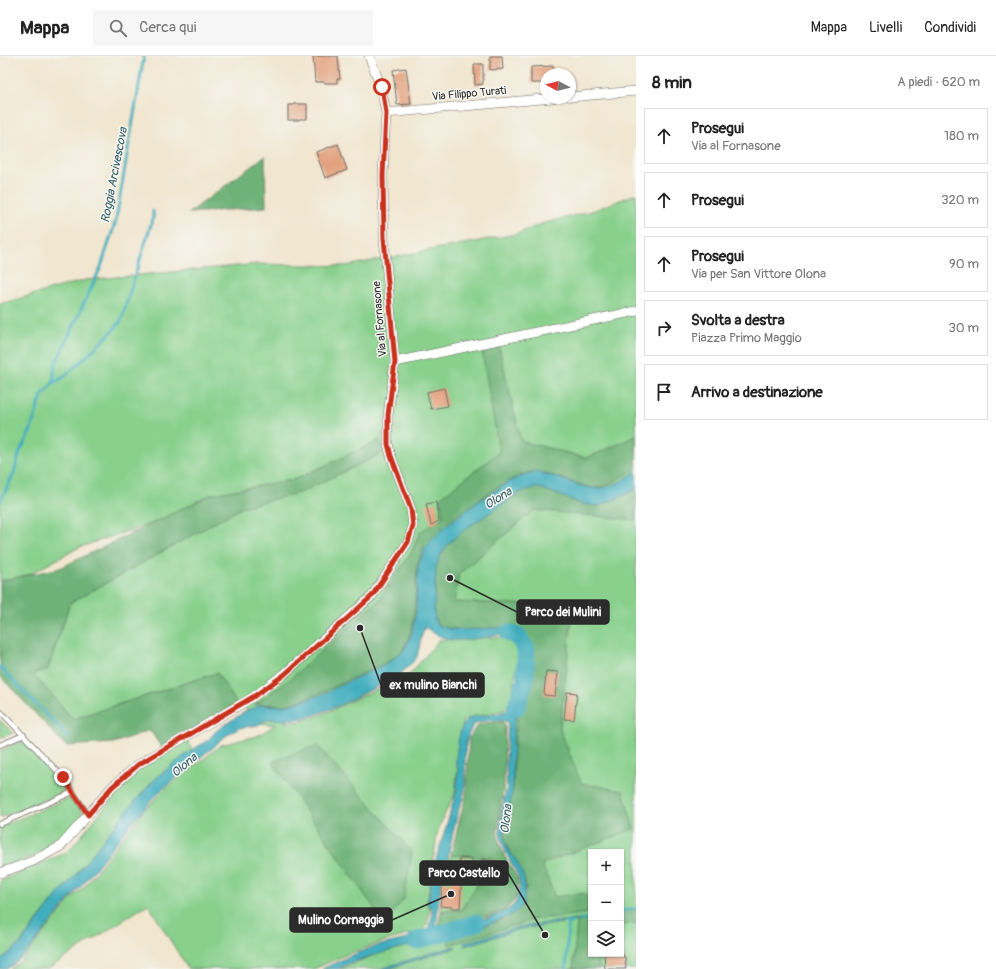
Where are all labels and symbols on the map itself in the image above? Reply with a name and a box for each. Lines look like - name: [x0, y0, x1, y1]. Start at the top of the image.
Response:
- north arrow: [540, 68, 576, 104]
- route start: [373, 78, 391, 96]
- street label: Via Filippo Turati: [431, 84, 507, 103]
- water label: Roggia Arcivescova: [98, 125, 131, 224]
- street label: Via al Fornasone: [370, 280, 389, 357]
- water label: Olona: [482, 484, 516, 513]
- callout: Parco dei Mulini: [517, 600, 609, 624]
- text: Parco dei Mulini: [525, 605, 601, 620]
- callout: ex mulino Bianchi: [381, 673, 484, 697]
- text: ex mulino Bianchi: [388, 678, 477, 693]
- water label: Olona: [168, 749, 201, 781]
- route end: [54, 768, 72, 786]
- water label: Olona: [497, 802, 516, 834]
- callout: Parco Castello: [420, 861, 508, 885]
- text: Parco Castello: [428, 866, 501, 881]
- callout: Mulino Cornaggia: [290, 908, 392, 932]
- text: Mulino Cornaggia: [298, 913, 384, 928]

